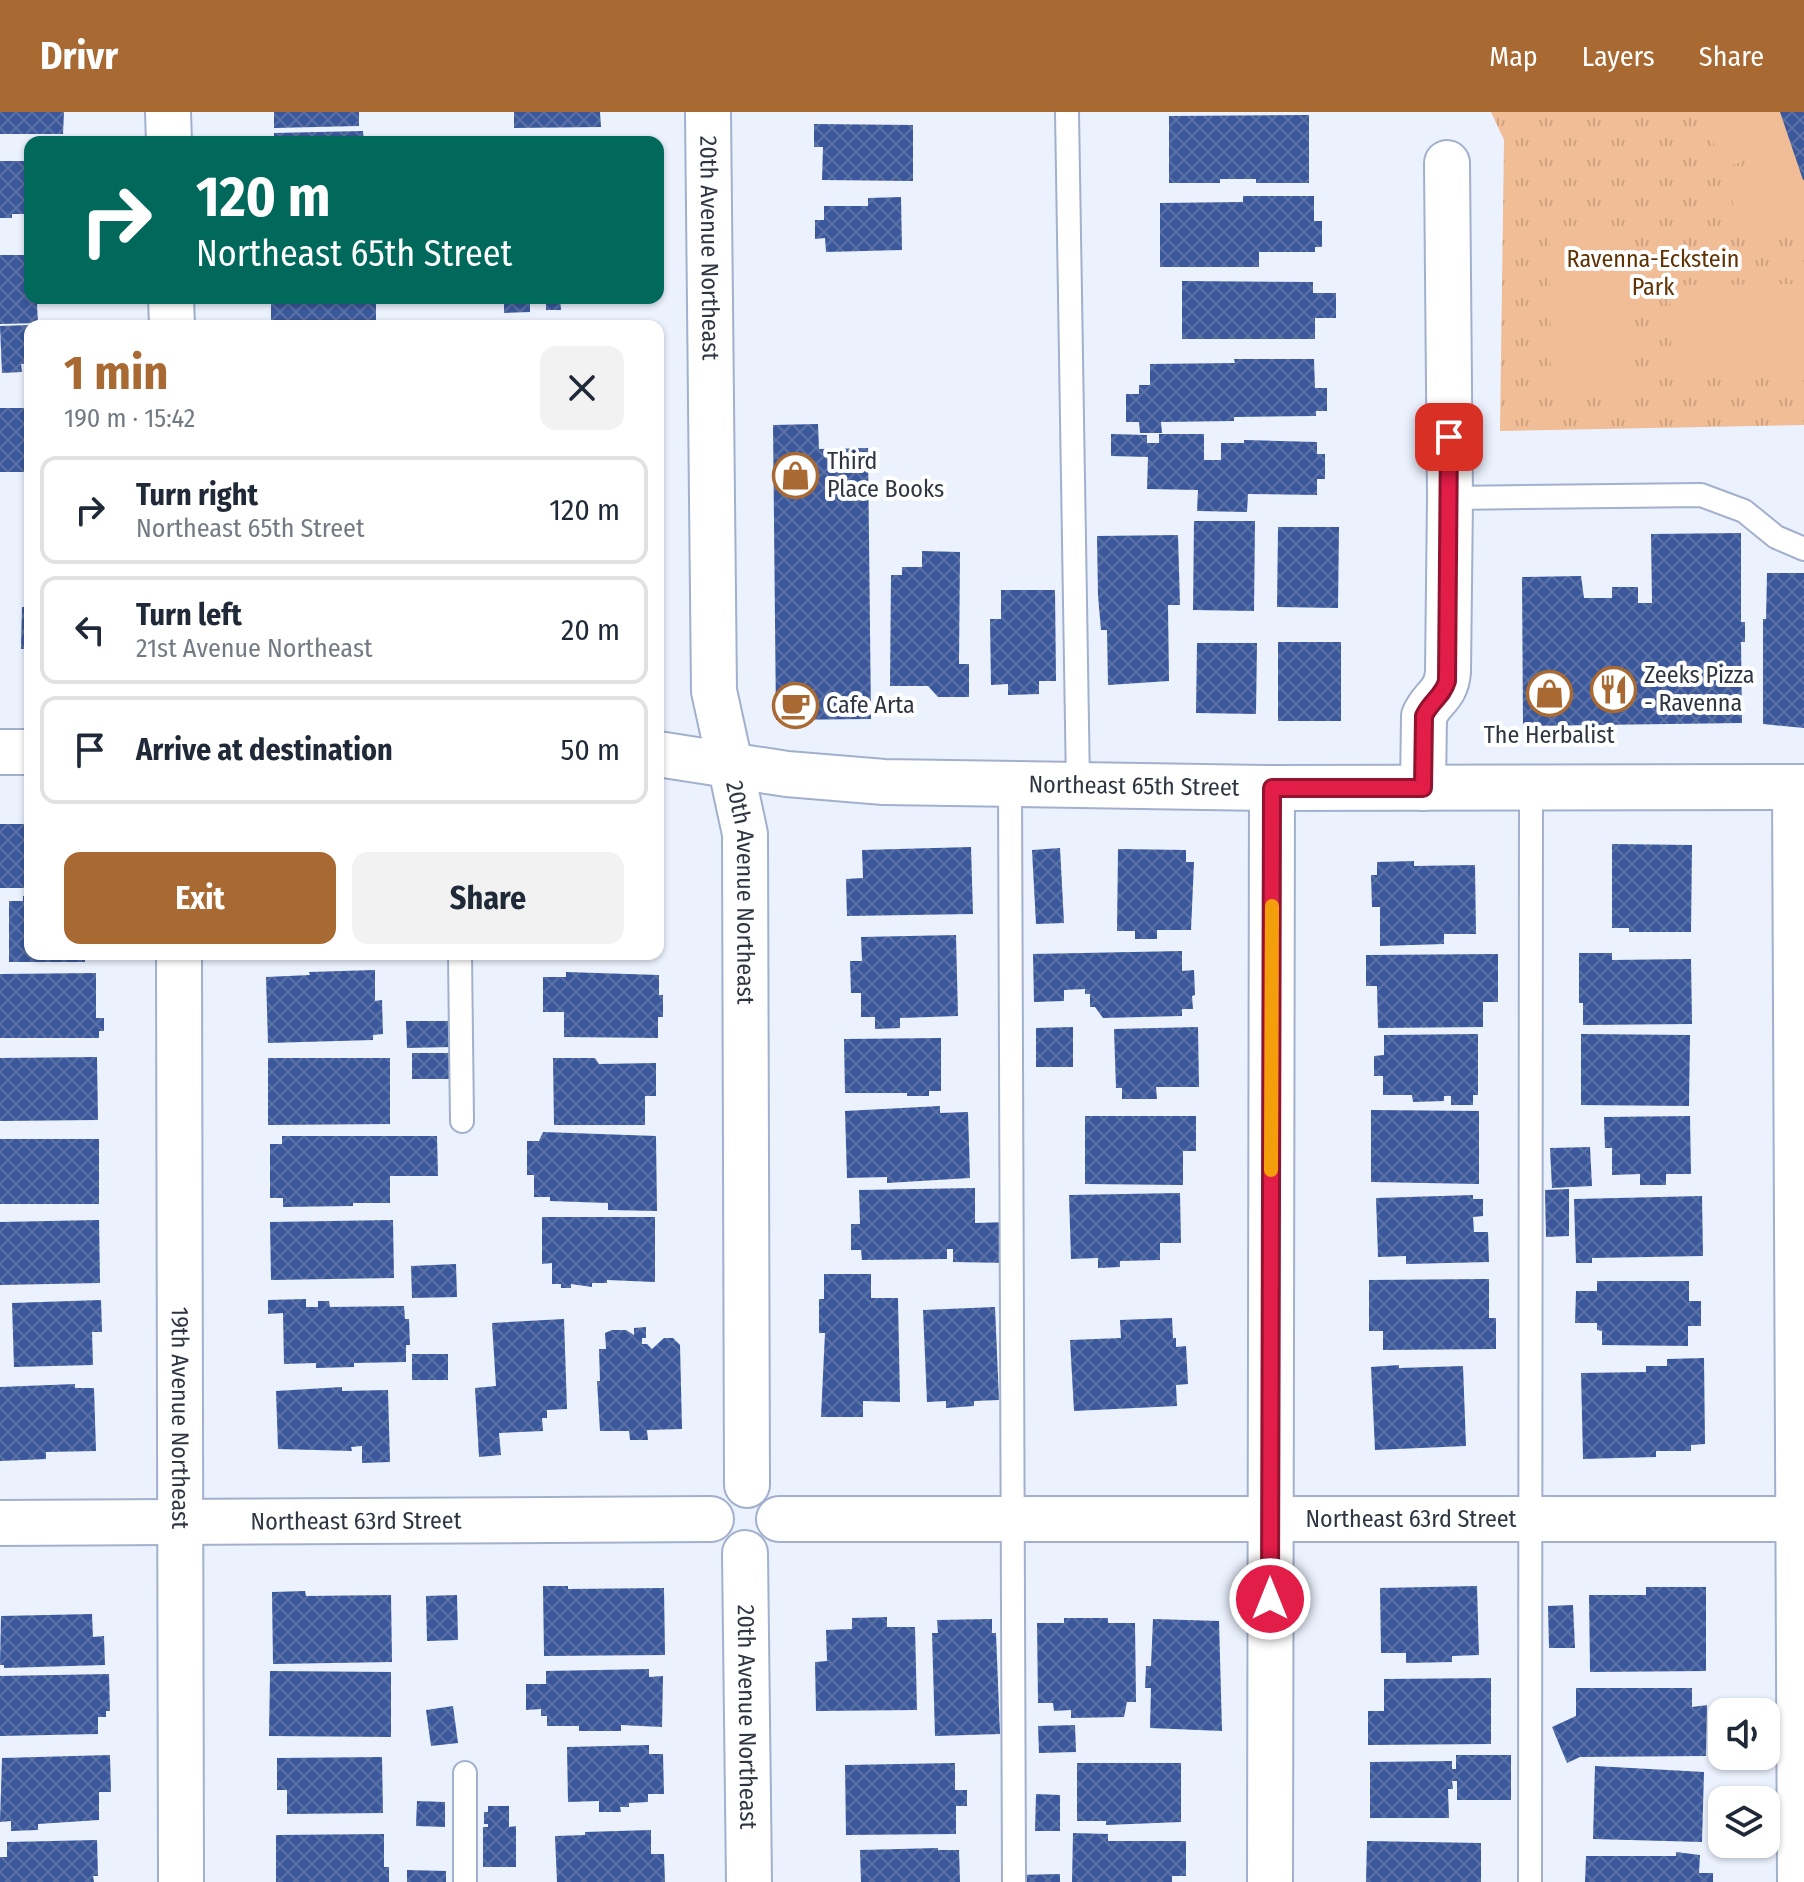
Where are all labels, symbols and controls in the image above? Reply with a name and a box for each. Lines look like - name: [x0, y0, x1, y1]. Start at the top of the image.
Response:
- text: Drivr: [40, 33, 118, 79]
- text: Map: [1489, 40, 1538, 73]
- text: Layers: [1582, 40, 1655, 73]
- text: Share: [1699, 40, 1764, 73]
- street label: 20th Avenue Northeast: [694, 136, 725, 361]
- text: 120 m: [196, 164, 331, 231]
- icon: right: [64, 168, 168, 272]
- text: Northeast 65th Street: [196, 232, 512, 276]
- park label: Ravenna-Eckstein Park: [1567, 245, 1739, 301]
- text: 1 min: [64, 344, 169, 402]
- button: close: [540, 346, 624, 430]
- text: 190 m · 15:42: [64, 403, 195, 434]
- pin: [1415, 403, 1483, 471]
- icon: arrive: [1427, 415, 1471, 459]
- place label: Third Place Books: [827, 447, 944, 503]
- shop icon: Third Place Books: [772, 451, 820, 499]
- text: Turn right: [136, 477, 258, 513]
- icon: right: [68, 488, 112, 532]
- text: 120 m: [549, 492, 620, 528]
- text: Northeast 65th Street: [136, 513, 364, 544]
- text: Turn left: [136, 597, 242, 633]
- icon: left: [68, 608, 112, 652]
- text: 20 m: [561, 612, 620, 648]
- text: 21st Avenue Northeast: [136, 633, 373, 664]
- place label: Zeeks Pizza - Ravenna: [1644, 661, 1755, 717]
- restaurant icon: Zeeks Pizza - Ravenna: [1589, 665, 1637, 713]
- shop icon: The Herbalist: [1525, 669, 1573, 717]
- cafe icon: Cafe Arta: [771, 681, 819, 729]
- place label: Cafe Arta: [826, 691, 915, 719]
- place label: The Herbalist: [1484, 721, 1614, 749]
- icon: arrive: [68, 728, 112, 772]
- text: Arrive at destination: [136, 732, 393, 768]
- text: 50 m: [560, 732, 620, 768]
- street label: Northeast 65th Street: [1028, 770, 1240, 802]
- street label: 20th Avenue Northeast: [720, 778, 760, 1005]
- button: Exit: [64, 852, 336, 944]
- button: Share: [352, 852, 624, 944]
- street label: 19th Avenue Northeast: [166, 1307, 194, 1529]
- street label: Northeast 63rd Street: [1306, 1505, 1517, 1533]
- street label: Northeast 63rd Street: [250, 1506, 462, 1536]
- position arrow: [1228, 1557, 1312, 1641]
- street label: 20th Avenue Northeast: [732, 1605, 762, 1830]
- map controls: [1708, 1698, 1780, 1858]
- button: sound: [1708, 1698, 1780, 1770]
- button: layers: [1708, 1786, 1780, 1858]

